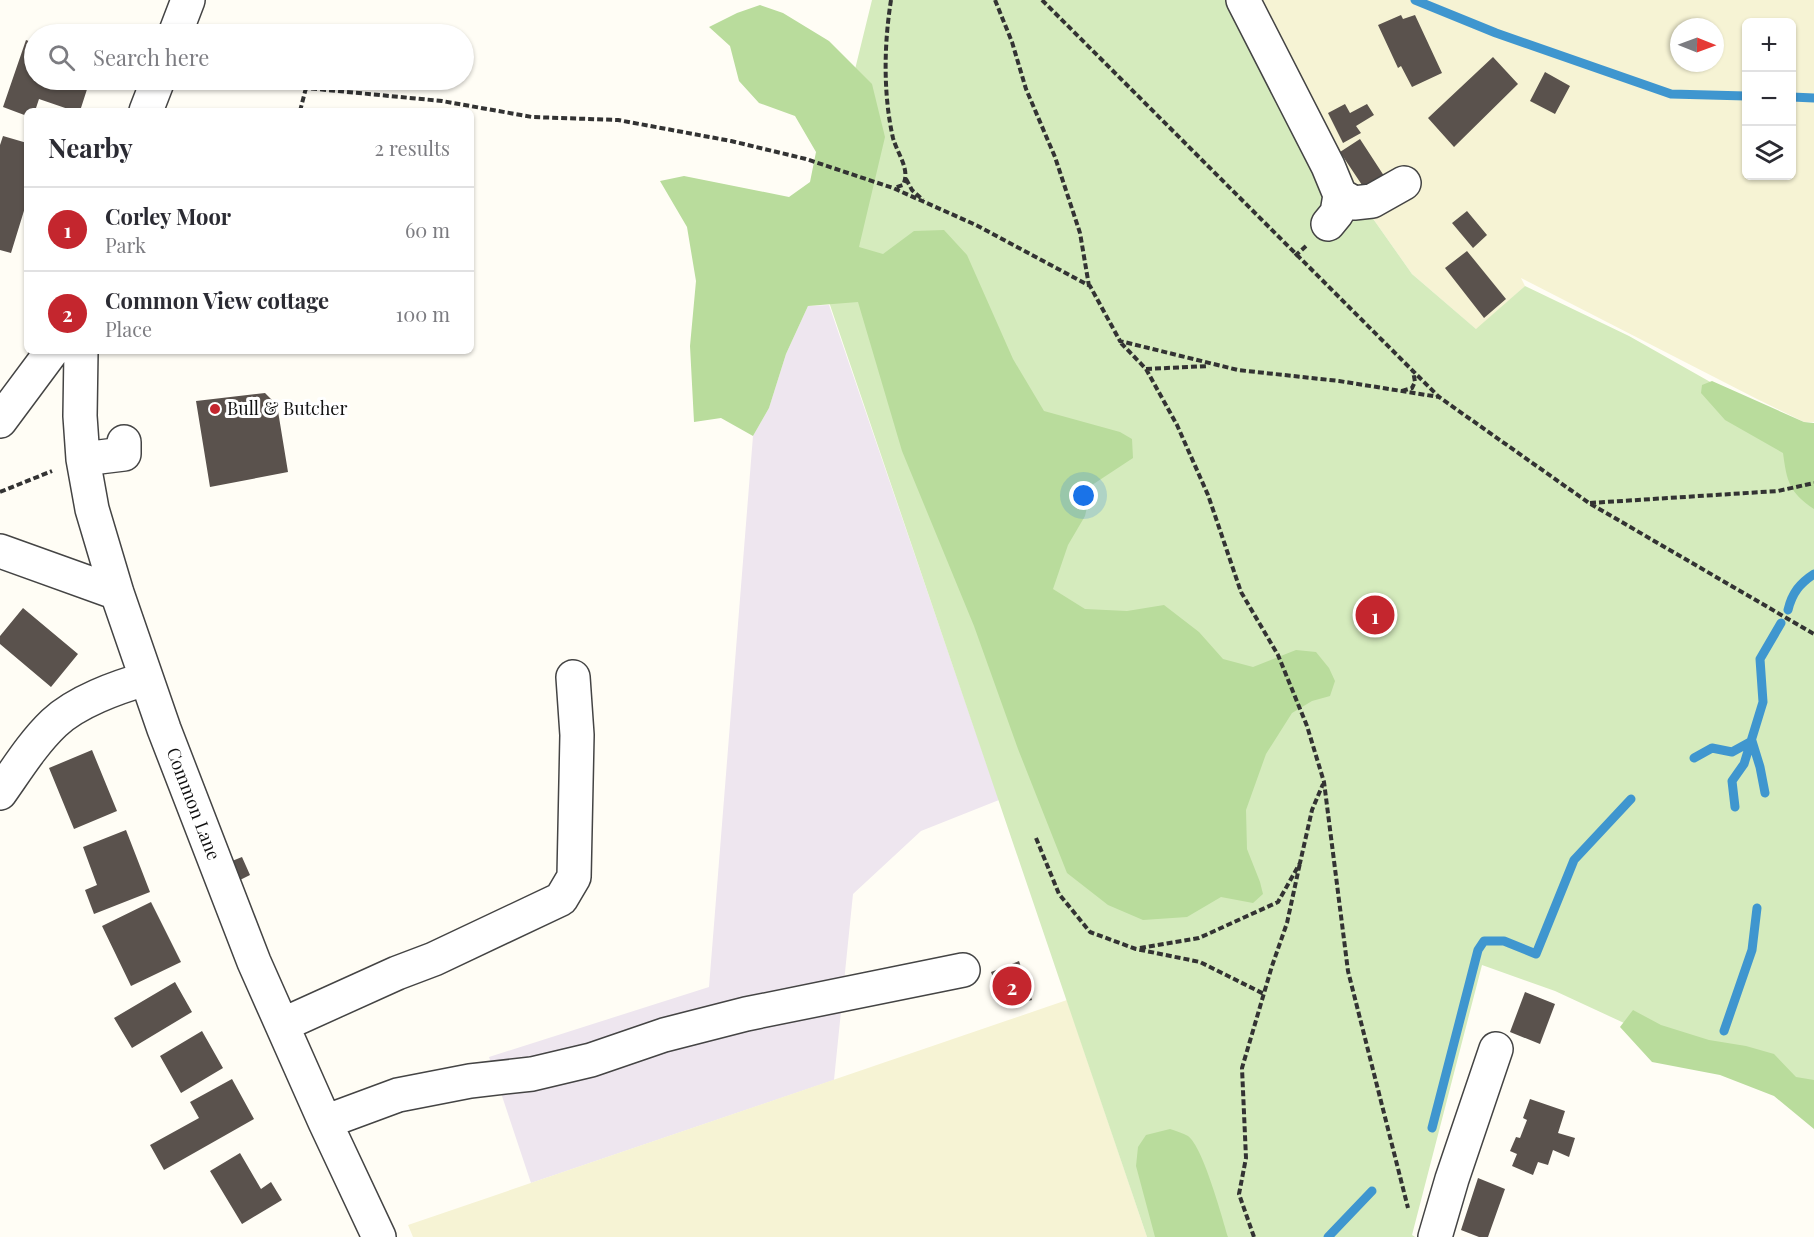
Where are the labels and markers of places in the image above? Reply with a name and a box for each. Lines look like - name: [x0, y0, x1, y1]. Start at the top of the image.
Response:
- place label: Bull & Butcher: [227, 396, 348, 420]
- marker: Bull & Butcher: [208, 402, 222, 416]
- pin: 1: [1356, 592, 1394, 638]
- pin: 2: [992, 964, 1032, 1008]

